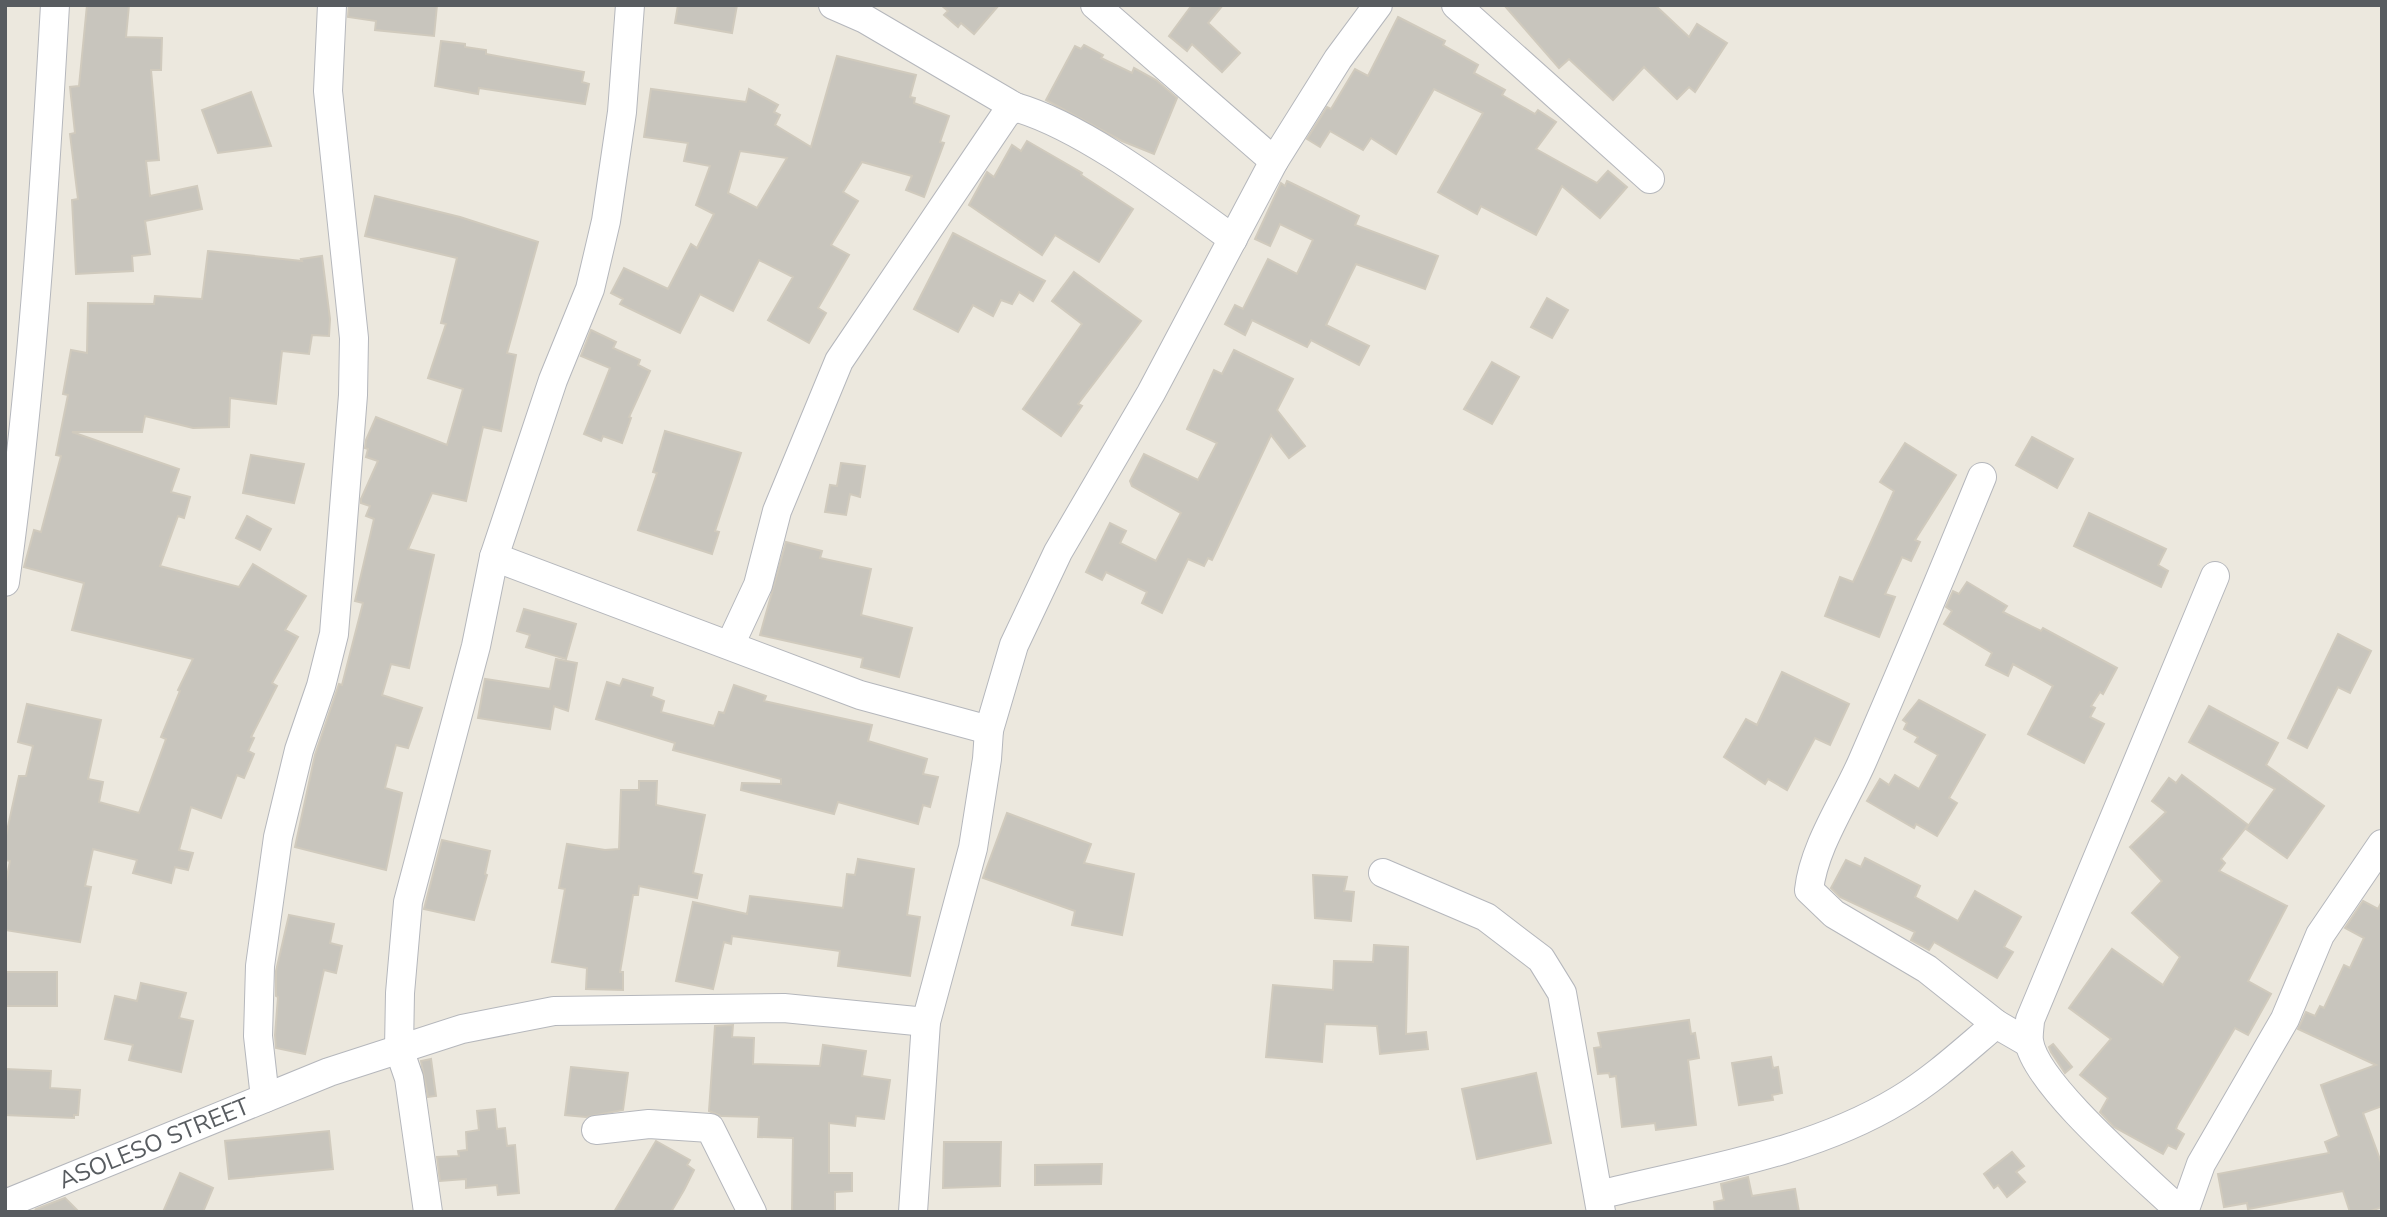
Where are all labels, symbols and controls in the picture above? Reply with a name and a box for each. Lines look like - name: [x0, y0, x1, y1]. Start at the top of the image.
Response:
- street label: ASOLESO STREET: [54, 1090, 255, 1197]

